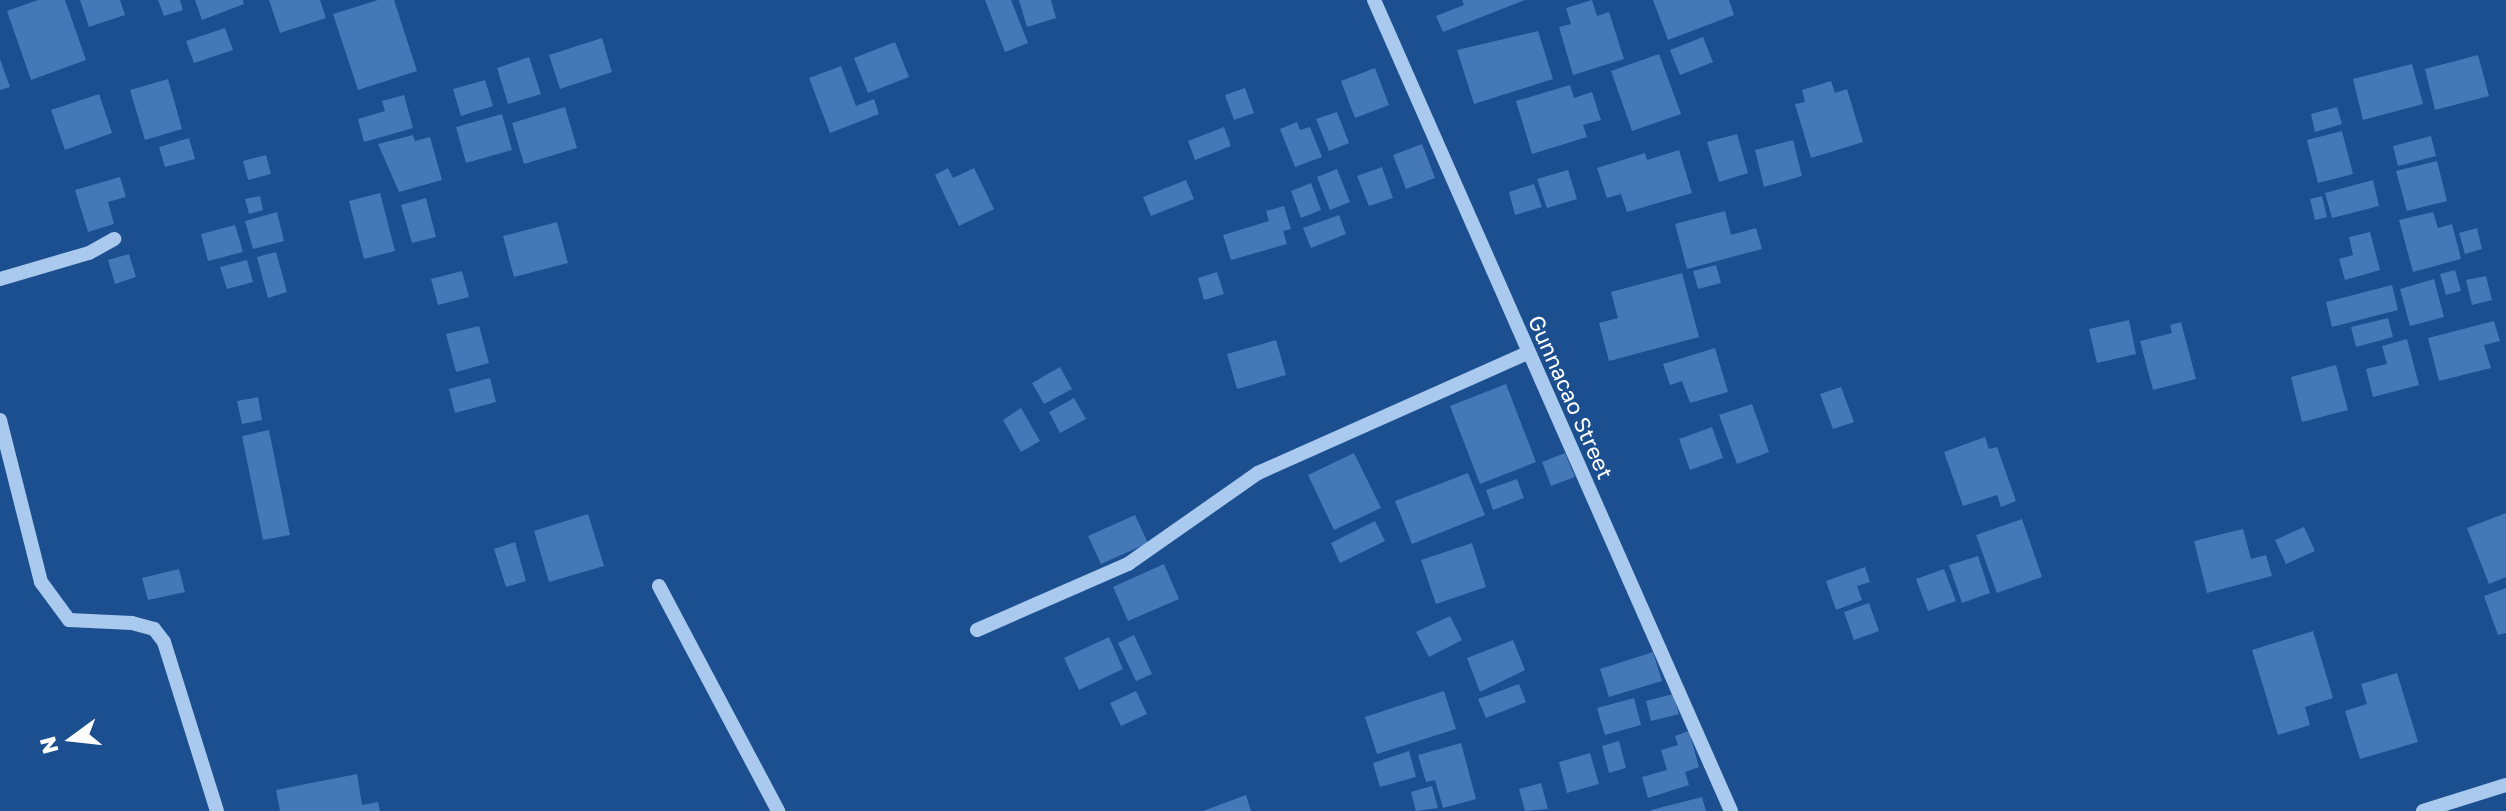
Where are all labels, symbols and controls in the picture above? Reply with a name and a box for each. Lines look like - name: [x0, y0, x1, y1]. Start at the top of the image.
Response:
- street label: Gunnacao Street: [1523, 311, 1619, 483]
- north arrow: [32, 699, 112, 779]
- text: N: [33, 734, 64, 757]

